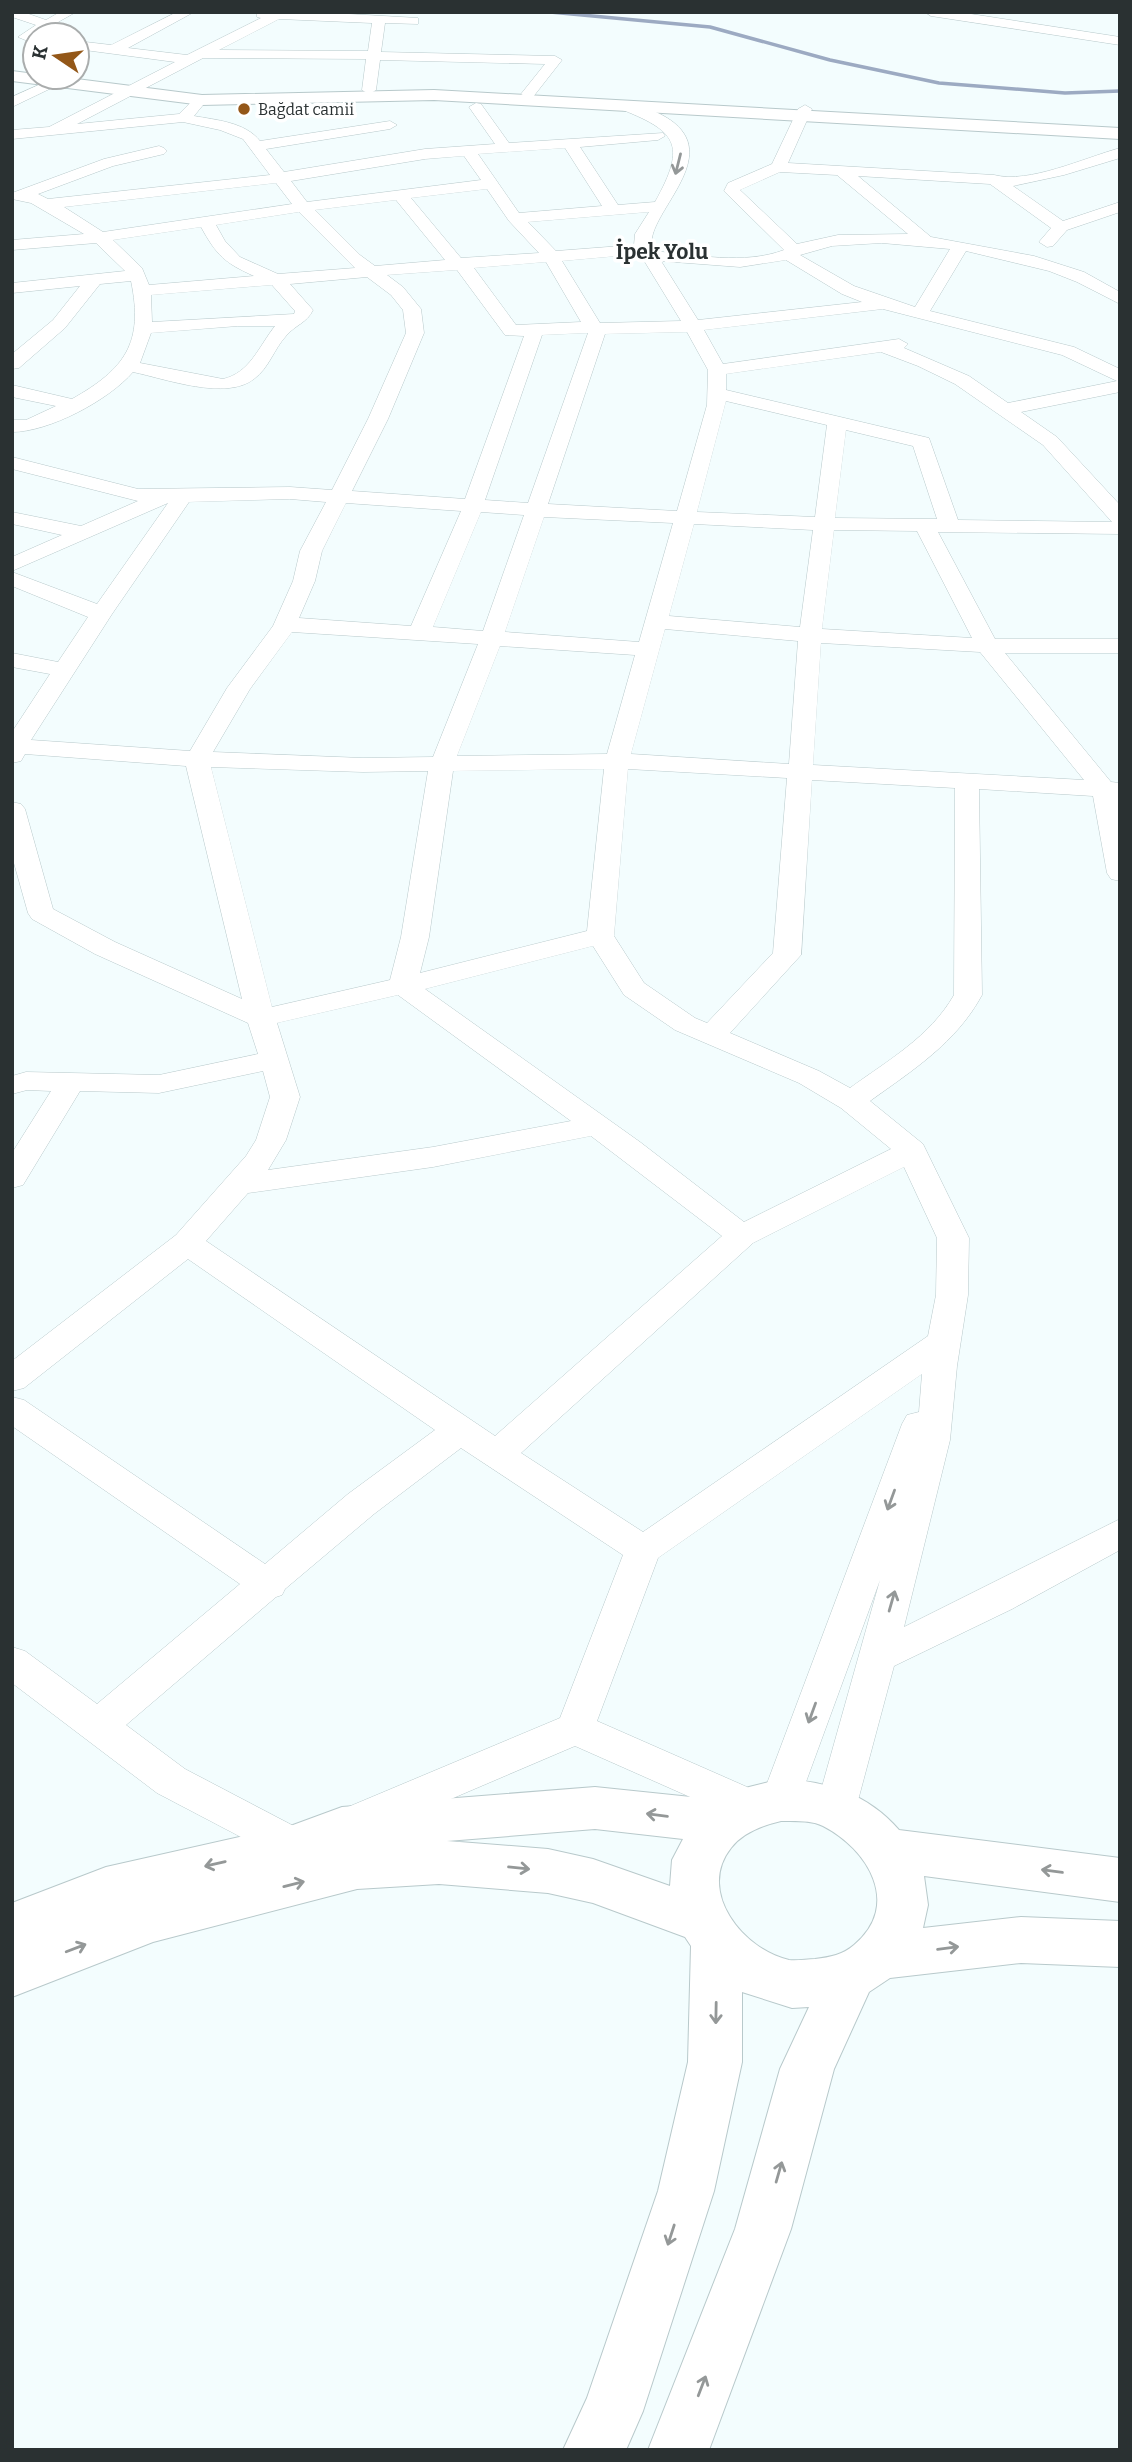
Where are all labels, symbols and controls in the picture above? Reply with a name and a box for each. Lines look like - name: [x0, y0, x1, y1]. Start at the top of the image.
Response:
- north arrow: [21, 21, 91, 91]
- text: K: [27, 43, 53, 62]
- place label: Bağdat camii: [258, 100, 354, 119]
- marker: Bağdat camii: [236, 101, 252, 117]
- one-way arrow: [671, 153, 684, 175]
- district label: İpek Yolu: [616, 238, 708, 265]
- one-way arrow: [884, 1488, 896, 1510]
- one-way arrow: [886, 1590, 899, 1612]
- one-way arrow: [805, 1702, 818, 1724]
- one-way arrow: [646, 1809, 668, 1822]
- one-way arrow: [204, 1858, 227, 1871]
- one-way arrow: [507, 1862, 530, 1875]
- one-way arrow: [1041, 1864, 1064, 1877]
- one-way arrow: [282, 1877, 305, 1890]
- one-way arrow: [65, 1941, 86, 1954]
- one-way arrow: [936, 1941, 959, 1954]
- one-way arrow: [709, 2002, 723, 2025]
- one-way arrow: [773, 2161, 786, 2183]
- one-way arrow: [664, 2224, 677, 2246]
- one-way arrow: [697, 2376, 710, 2398]

